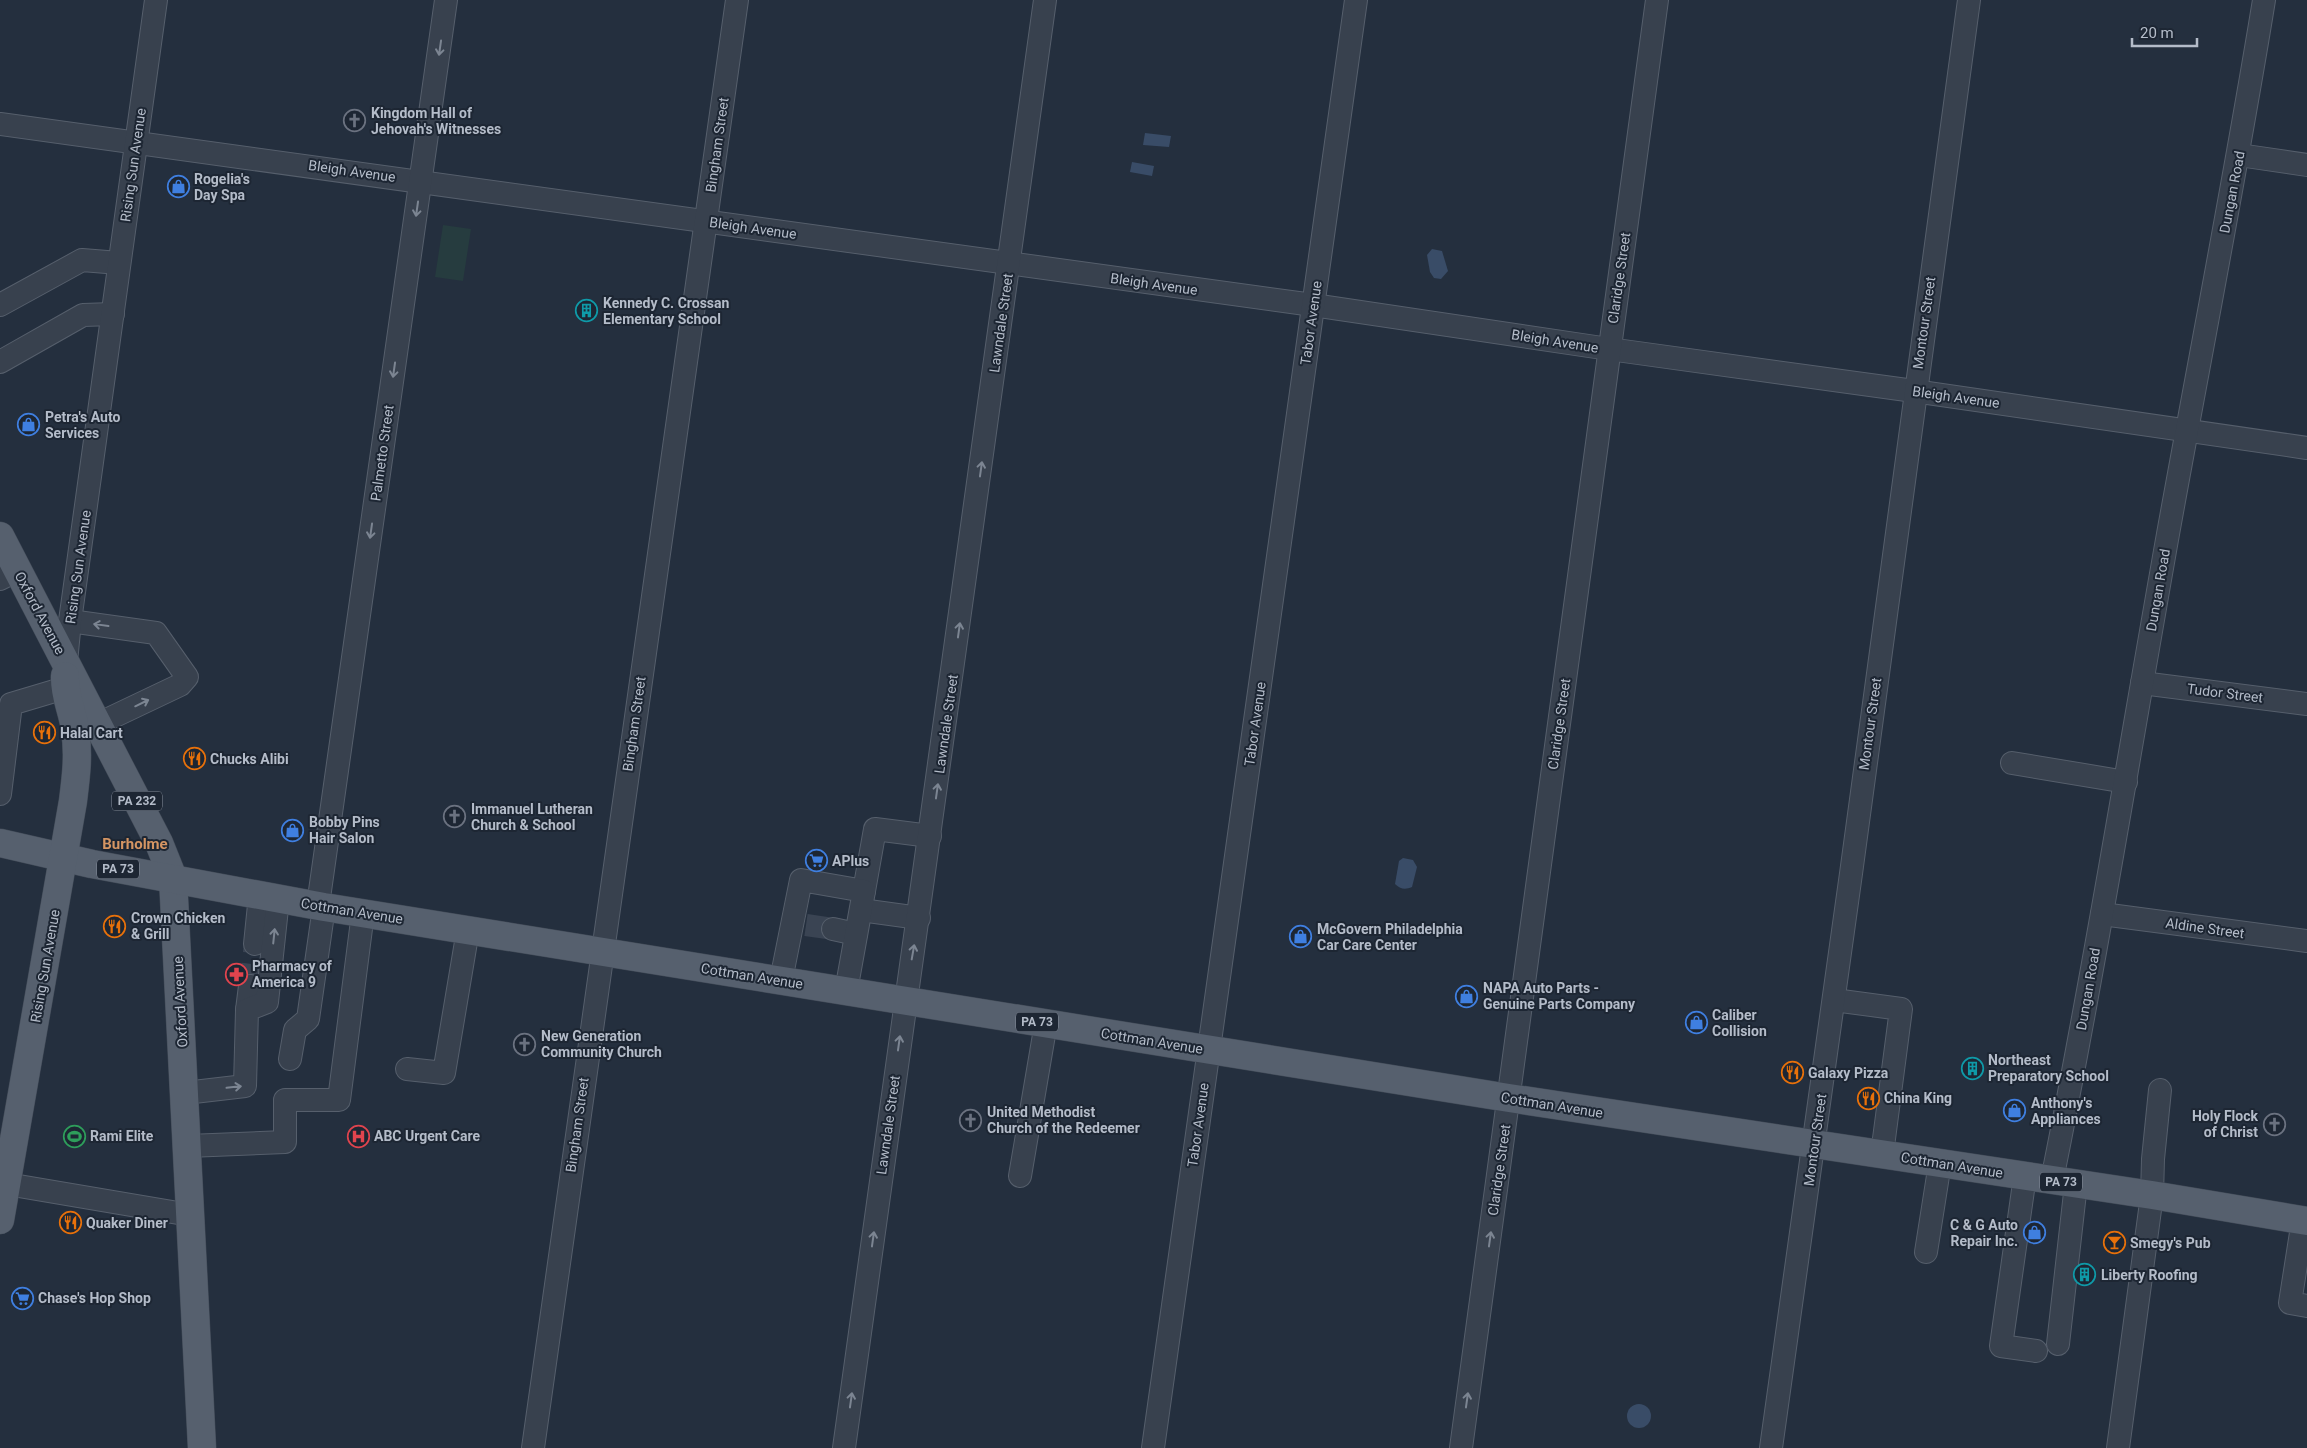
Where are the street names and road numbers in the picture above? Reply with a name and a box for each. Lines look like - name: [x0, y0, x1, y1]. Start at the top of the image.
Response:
- street label: Bingham Street: [702, 96, 732, 194]
- street label: Rising Sun Avenue: [117, 107, 149, 223]
- street label: Dungan Road: [2216, 150, 2248, 234]
- street label: Bleigh Avenue: [307, 157, 397, 185]
- street label: Bleigh Avenue: [708, 214, 798, 242]
- street label: Claridge Street: [1605, 231, 1633, 325]
- street label: Bleigh Avenue: [1109, 270, 1199, 298]
- street label: Lawndale Street: [986, 272, 1016, 374]
- street label: Montour Street: [1910, 275, 1938, 370]
- street label: Tabor Avenue: [1297, 280, 1325, 366]
- street label: Bleigh Avenue: [1510, 326, 1600, 356]
- street label: Bleigh Avenue: [1911, 383, 2001, 411]
- street label: Palmetto Street: [367, 404, 397, 502]
- street label: Rising Sun Avenue: [62, 509, 94, 625]
- street label: Dungan Road: [2143, 548, 2173, 632]
- street label: Oxford Avenue: [12, 569, 68, 657]
- street label: Lawndale Street: [931, 673, 961, 775]
- street label: Bingham Street: [619, 675, 649, 773]
- street label: Montour Street: [1856, 676, 1884, 771]
- street label: Claridge Street: [1545, 677, 1573, 771]
- street label: Tudor Street: [2186, 680, 2264, 706]
- street label: Tabor Avenue: [1241, 681, 1269, 767]
- road number: PA 232: [112, 791, 162, 810]
- road number: PA 73: [97, 860, 139, 879]
- street label: Cottman Avenue: [300, 895, 404, 927]
- street label: Rising Sun Avenue: [27, 908, 63, 1024]
- street label: Aldine Street: [2165, 915, 2246, 942]
- street label: Dungan Road: [2073, 947, 2103, 1031]
- street label: Oxford Avenue: [170, 956, 190, 1048]
- street label: Cottman Avenue: [700, 960, 804, 992]
- road number: PA 73: [1016, 1012, 1058, 1032]
- street label: Cottman Avenue: [1100, 1025, 1204, 1057]
- street label: Lawndale Street: [873, 1074, 903, 1176]
- street label: Bingham Street: [562, 1076, 592, 1174]
- street label: Tabor Avenue: [1184, 1082, 1212, 1168]
- street label: Cottman Avenue: [1500, 1089, 1604, 1121]
- street label: Montour Street: [1801, 1092, 1829, 1187]
- street label: Claridge Street: [1485, 1123, 1513, 1217]
- street label: Cottman Avenue: [1900, 1149, 2004, 1181]
- road number: PA 73: [2040, 1172, 2082, 1192]

